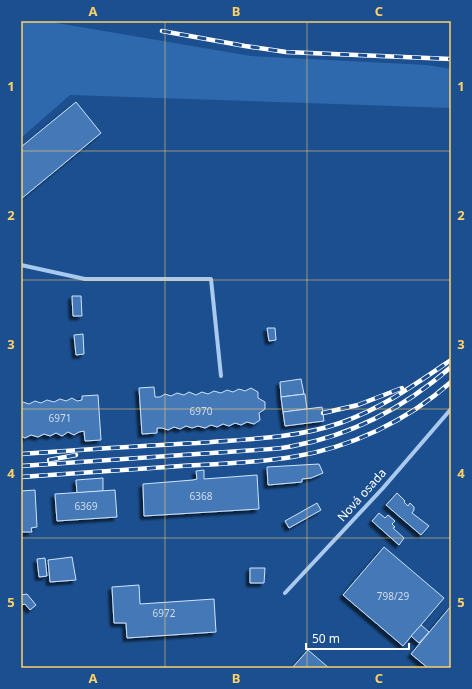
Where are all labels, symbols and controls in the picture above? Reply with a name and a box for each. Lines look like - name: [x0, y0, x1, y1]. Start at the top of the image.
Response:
- text: A: [89, 2, 98, 20]
- text: B: [232, 2, 240, 20]
- text: C: [375, 2, 383, 20]
- text: 1: [7, 77, 15, 95]
- text: 1: [457, 77, 465, 95]
- text: 2: [7, 206, 15, 224]
- text: 2: [457, 206, 465, 224]
- text: 3: [7, 335, 15, 353]
- text: 3: [457, 335, 465, 353]
- house number: 6970: [190, 404, 213, 418]
- house number: 6971: [49, 411, 71, 425]
- text: 4: [7, 464, 15, 482]
- street label: Nová osada: [333, 464, 390, 525]
- text: 4: [457, 464, 465, 482]
- house number: 6368: [190, 489, 213, 503]
- house number: 6369: [75, 499, 98, 513]
- house number: 798/29: [377, 589, 409, 603]
- text: 5: [7, 593, 15, 611]
- text: 5: [457, 593, 465, 611]
- house number: 6972: [153, 606, 176, 620]
- scale bar: [306, 625, 409, 651]
- text: 50 m: [312, 630, 340, 647]
- text: A: [89, 669, 98, 687]
- text: B: [232, 669, 240, 687]
- text: C: [375, 669, 383, 687]

